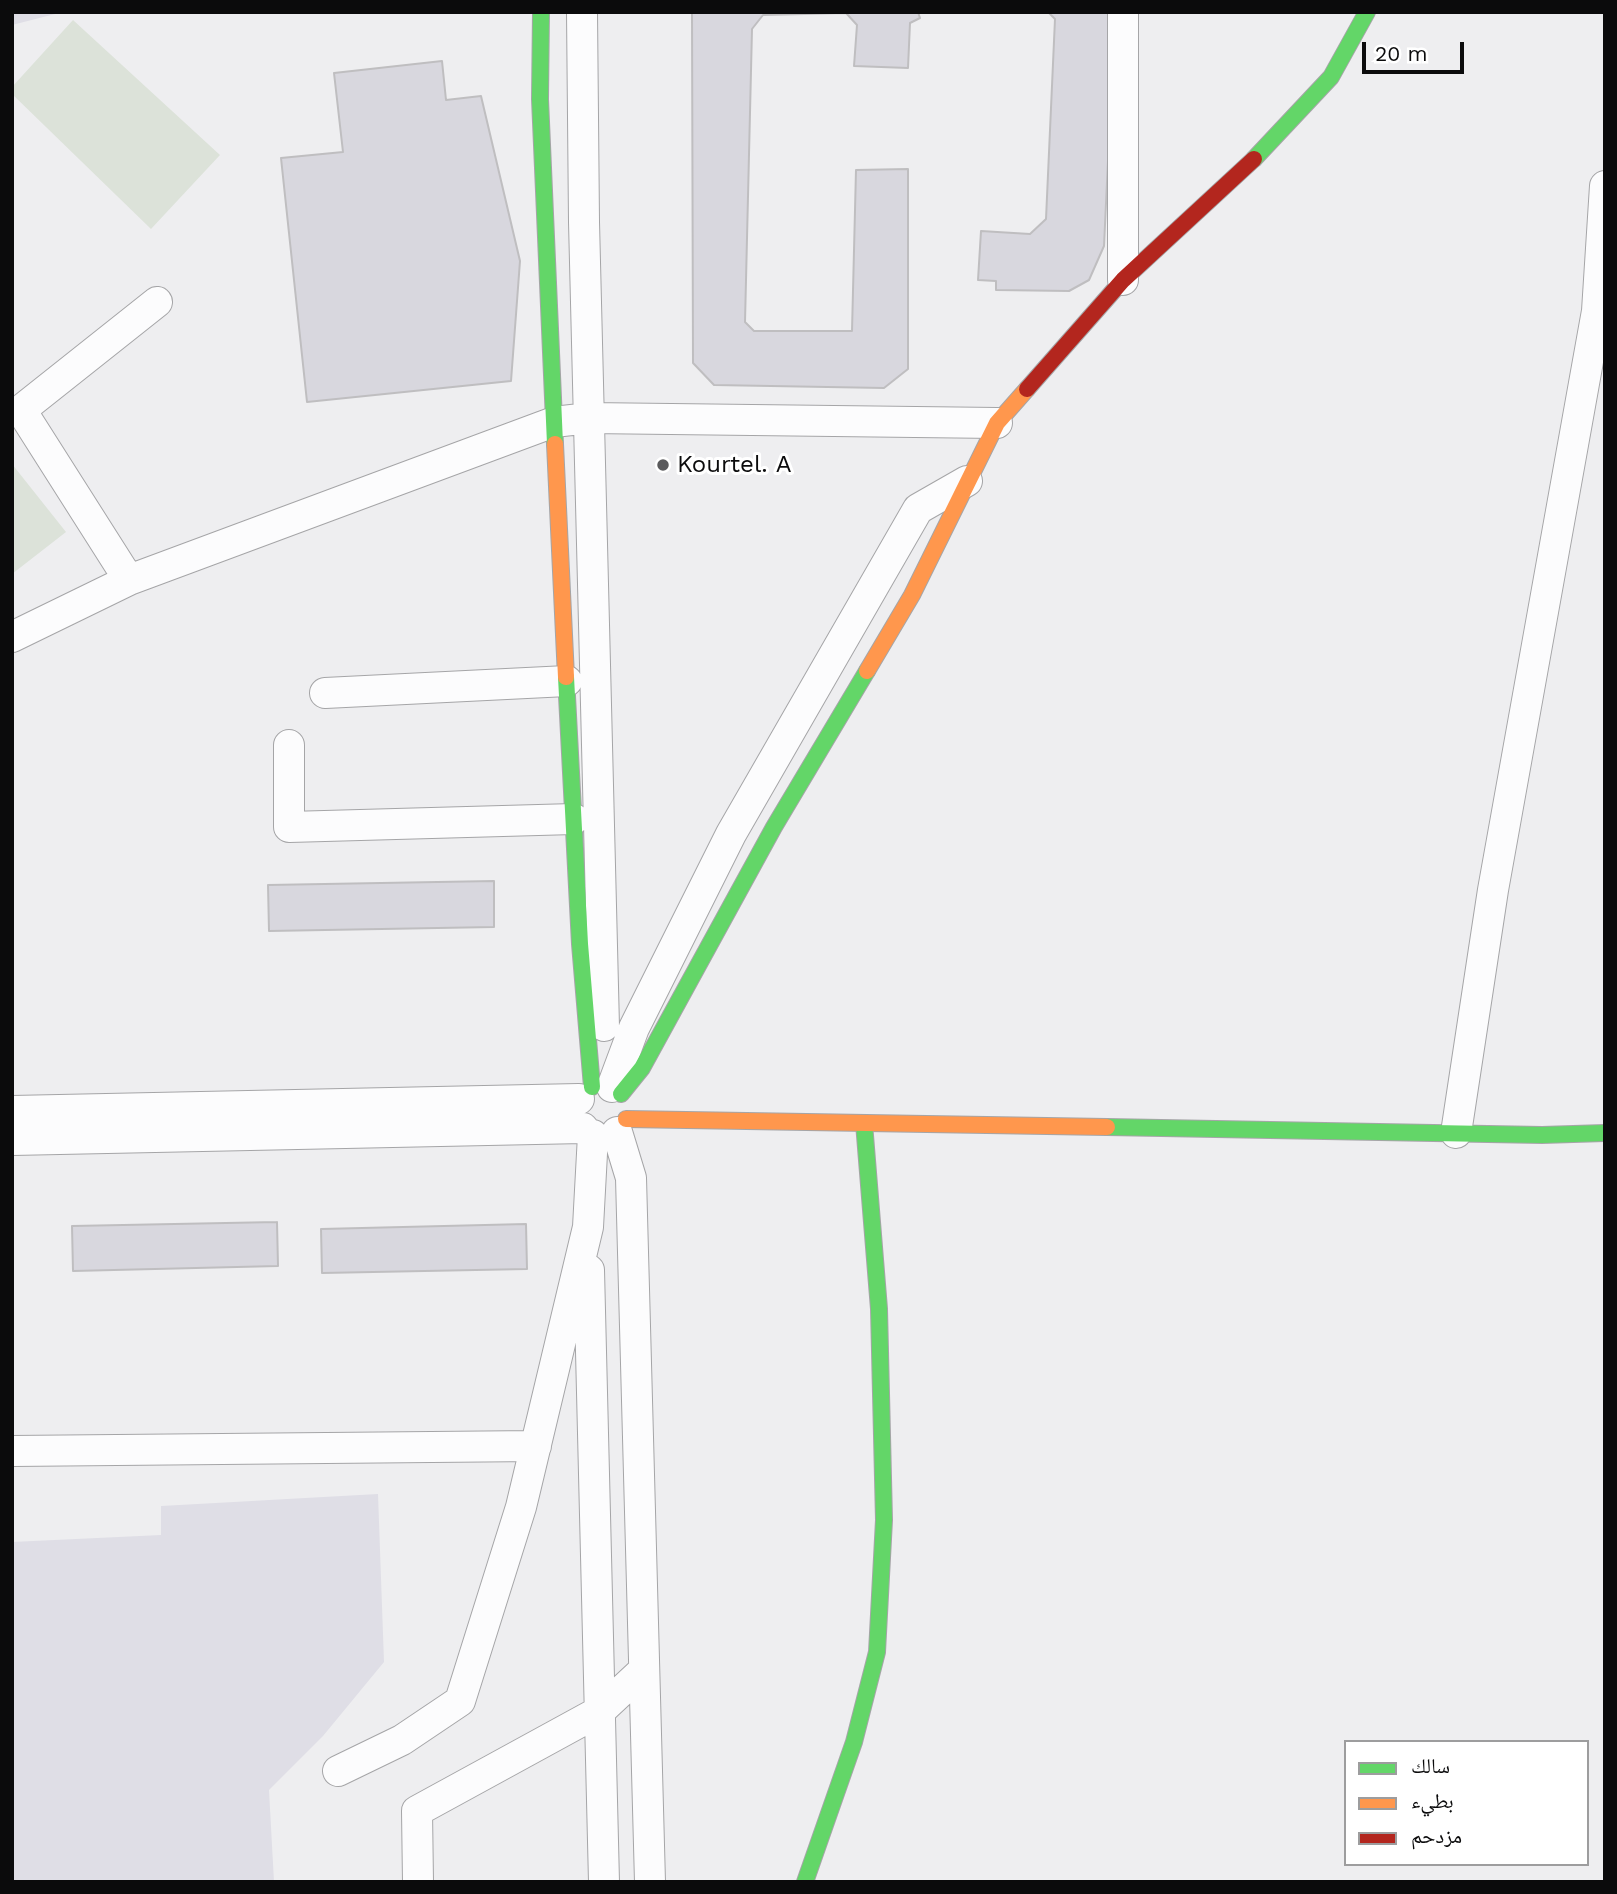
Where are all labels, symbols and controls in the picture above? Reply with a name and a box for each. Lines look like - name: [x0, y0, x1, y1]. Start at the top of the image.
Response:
- scale bar: [1365, 28, 1466, 72]
- text: 20 m: [1375, 41, 1427, 66]
- place label: Kourtel. A: [677, 451, 792, 479]
- marker: Kourtel. A: [655, 457, 671, 473]
- legend: [1344, 1740, 1589, 1866]
- text: سالك: [1411, 1753, 1450, 1778]
- text: بطيء: [1411, 1788, 1454, 1813]
- text: مزدحم: [1411, 1823, 1462, 1848]

